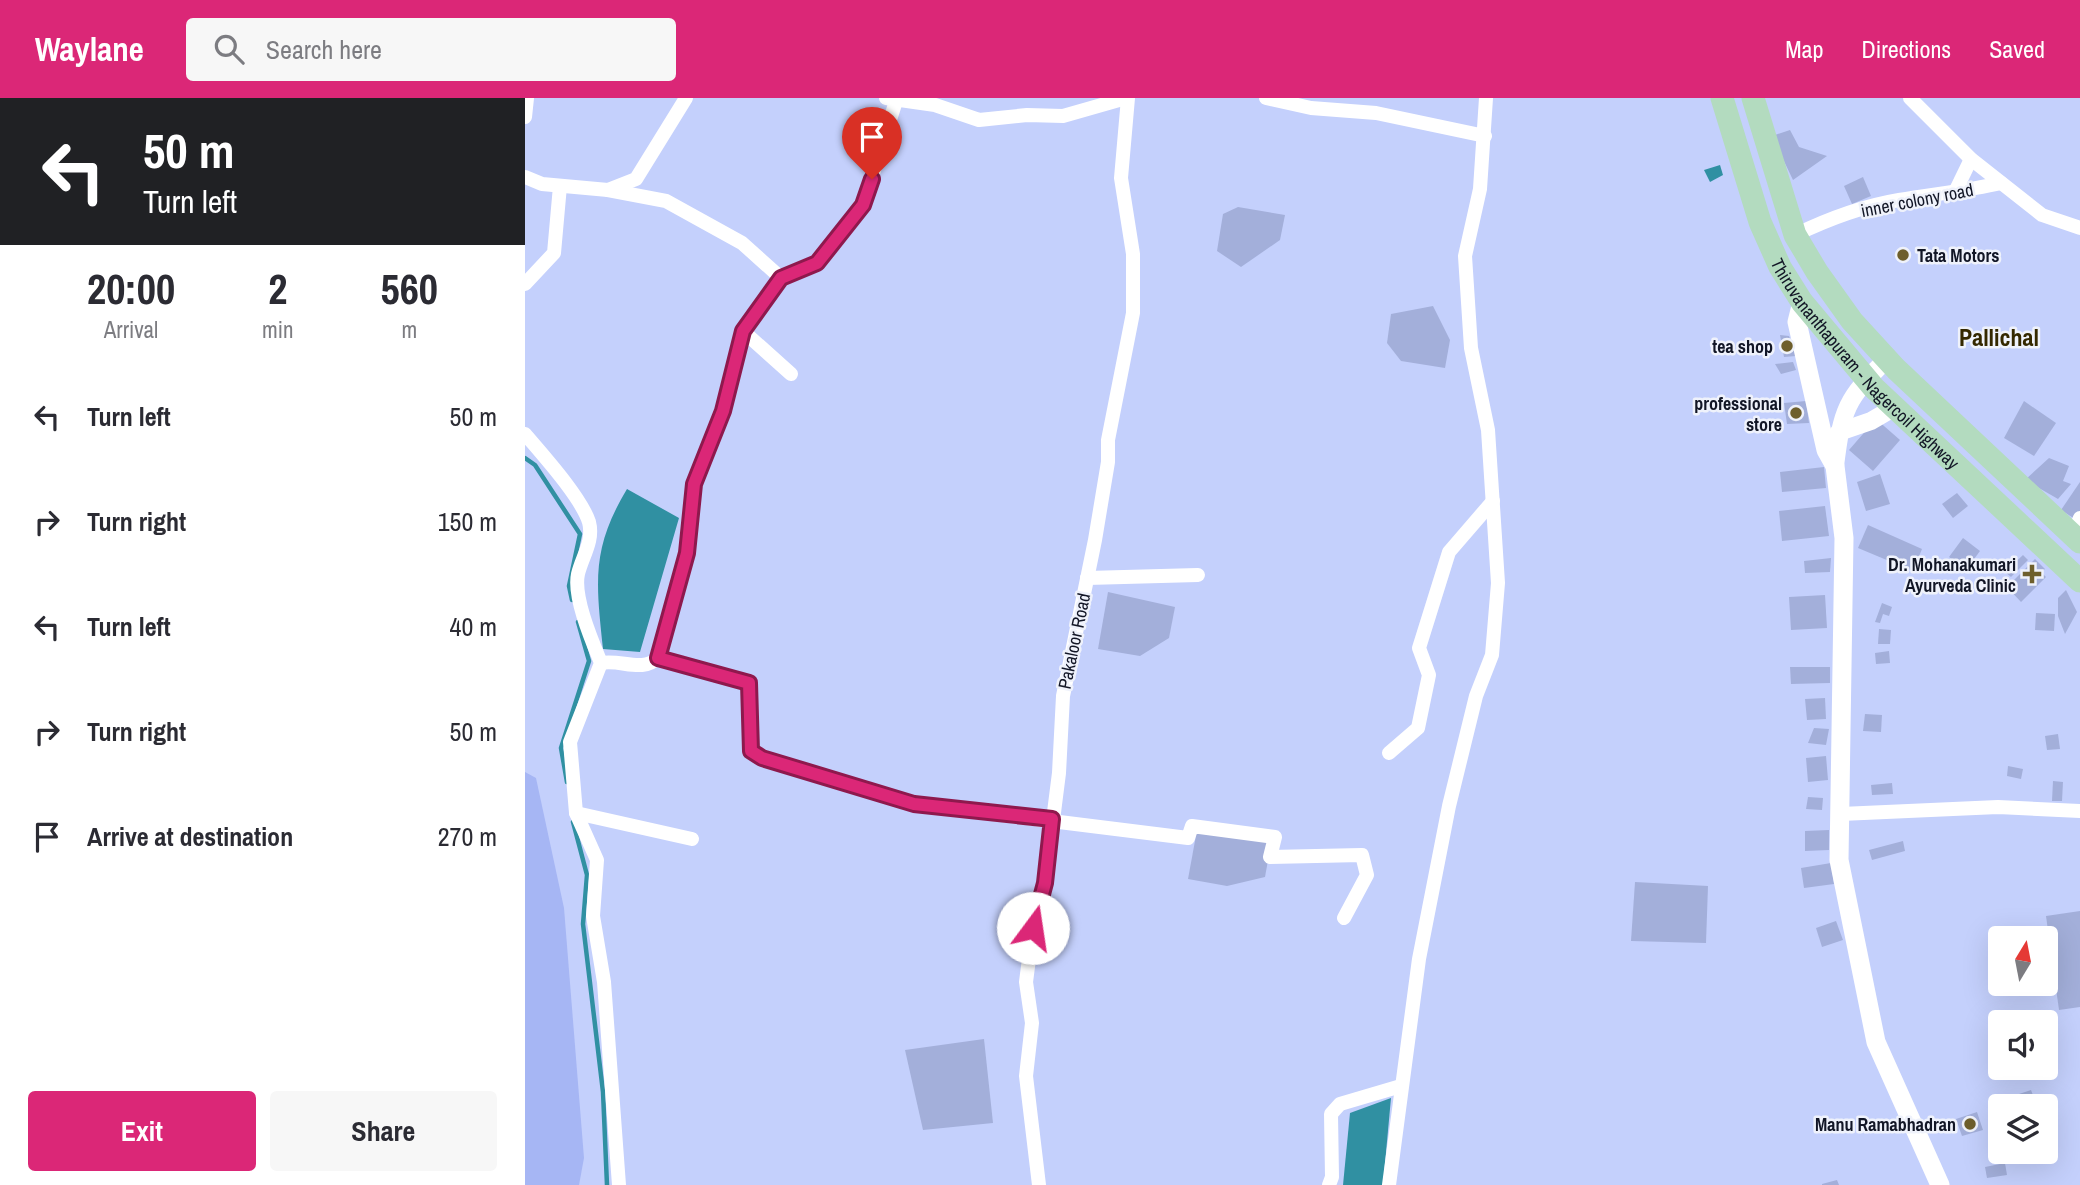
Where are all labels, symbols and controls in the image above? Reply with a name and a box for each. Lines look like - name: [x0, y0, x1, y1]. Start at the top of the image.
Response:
- search box: [186, 18, 676, 81]
- text: Waylane: [35, 27, 144, 71]
- icon: search: [210, 30, 248, 68]
- text: Search here: [266, 32, 382, 67]
- text: Map: [1785, 33, 1823, 65]
- text: Directions: [1861, 33, 1951, 65]
- text: Saved: [1989, 33, 2045, 65]
- pin: [842, 107, 902, 179]
- text: 50 m: [143, 117, 235, 183]
- icon: arrive: [853, 118, 891, 156]
- icon: left: [28, 126, 119, 217]
- street label: inner colony road: [1859, 177, 1975, 223]
- text: Turn left: [143, 180, 237, 223]
- place label: Tata Motors: [1917, 243, 2000, 268]
- marker: Tata Motors: [1895, 247, 1911, 263]
- street label: Thiruvananthapuram - Nagercoil Highway: [1765, 254, 1966, 475]
- text: 20:00: [87, 261, 175, 317]
- text: 2: [268, 261, 287, 317]
- text: 560: [381, 261, 438, 317]
- text: Arrival: [104, 314, 158, 345]
- text: min: [262, 314, 294, 345]
- text: m: [401, 314, 417, 345]
- district label: Pallichal: [1959, 321, 2039, 353]
- place label: tea shop: [1712, 334, 1773, 359]
- marker: tea shop: [1779, 338, 1795, 354]
- place label: professional store: [1694, 391, 1782, 437]
- icon: left: [28, 398, 66, 436]
- text: Turn left: [87, 399, 171, 434]
- text: 50 m: [450, 399, 497, 434]
- marker: professional store: [1788, 405, 1804, 421]
- icon: right: [28, 503, 66, 541]
- text: Turn right: [87, 504, 186, 539]
- text: 150 m: [438, 504, 497, 539]
- place label: Dr. Mohanakumari Ayurveda Clinic: [1888, 552, 2016, 598]
- marker: Dr. Mohanakumari Ayurveda Clinic: [2022, 564, 2042, 584]
- street label: Pakaloor Road: [1052, 591, 1096, 691]
- icon: left: [28, 608, 66, 646]
- text: Turn left: [87, 609, 171, 644]
- text: 40 m: [450, 609, 497, 644]
- icon: right: [28, 713, 66, 751]
- text: Turn right: [87, 714, 186, 749]
- text: 50 m: [450, 714, 497, 749]
- icon: arrive: [28, 818, 66, 856]
- text: Arrive at destination: [87, 819, 293, 854]
- text: 270 m: [438, 819, 497, 854]
- position arrow: [996, 891, 1070, 965]
- north arrow: [1988, 926, 2058, 996]
- map controls: [1988, 926, 2058, 1164]
- button: sound: [1988, 1010, 2058, 1080]
- button: Exit: [28, 1091, 256, 1171]
- button: Share: [270, 1091, 497, 1171]
- button: layers: [1988, 1094, 2058, 1164]
- place label: Manu Ramabhadran: [1815, 1112, 1956, 1137]
- marker: Manu Ramabhadran: [1962, 1116, 1978, 1132]

